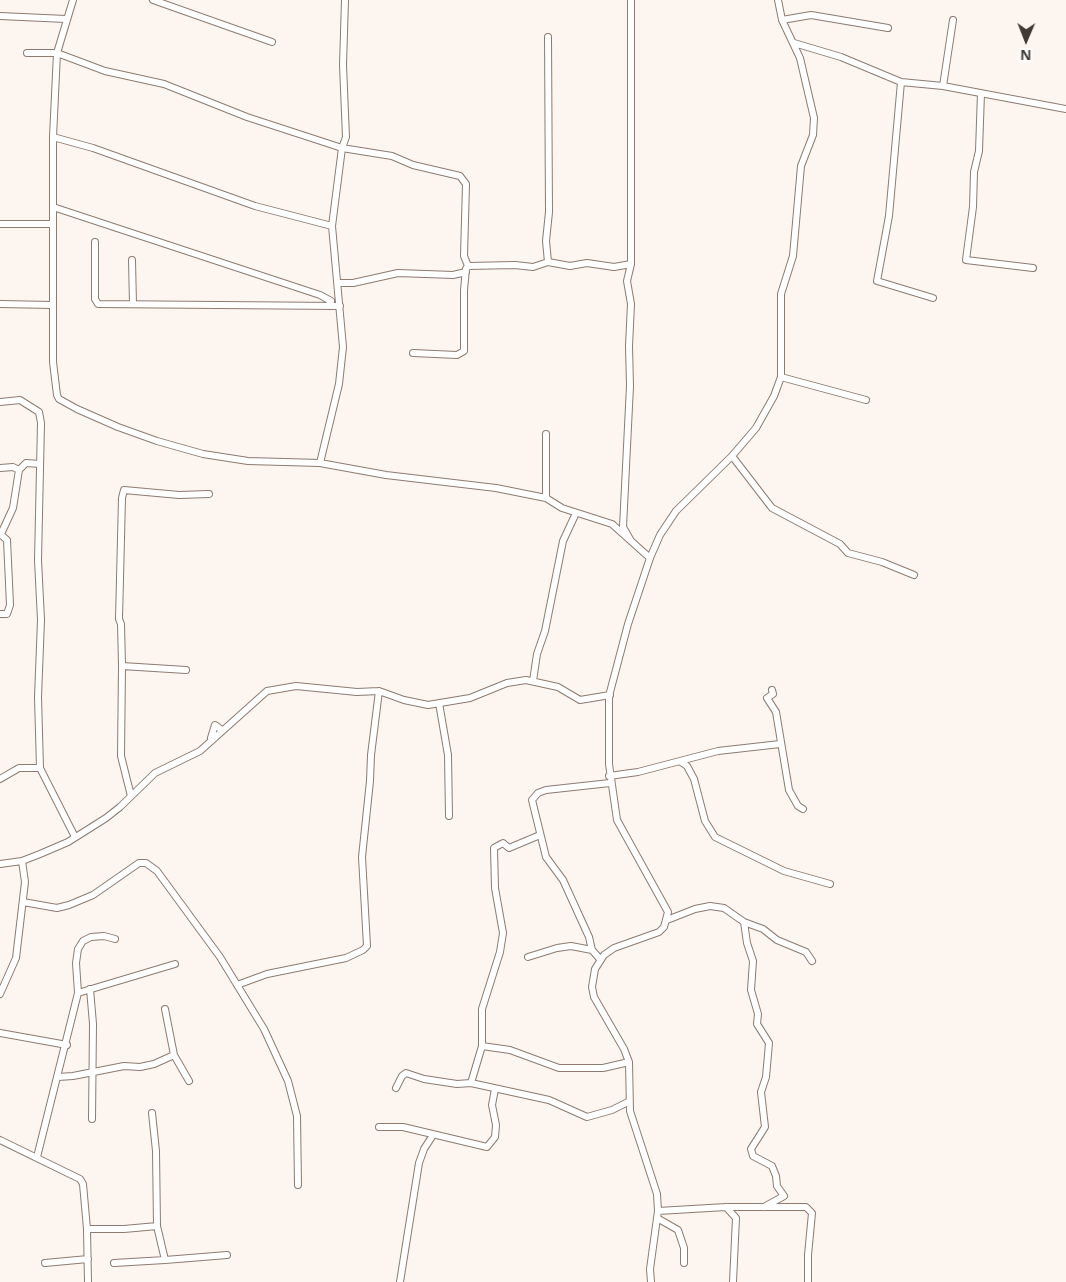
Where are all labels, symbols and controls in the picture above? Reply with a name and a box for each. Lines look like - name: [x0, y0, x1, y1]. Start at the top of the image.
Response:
- north arrow: [1001, 15, 1051, 65]
- text: N: [1020, 46, 1032, 65]

